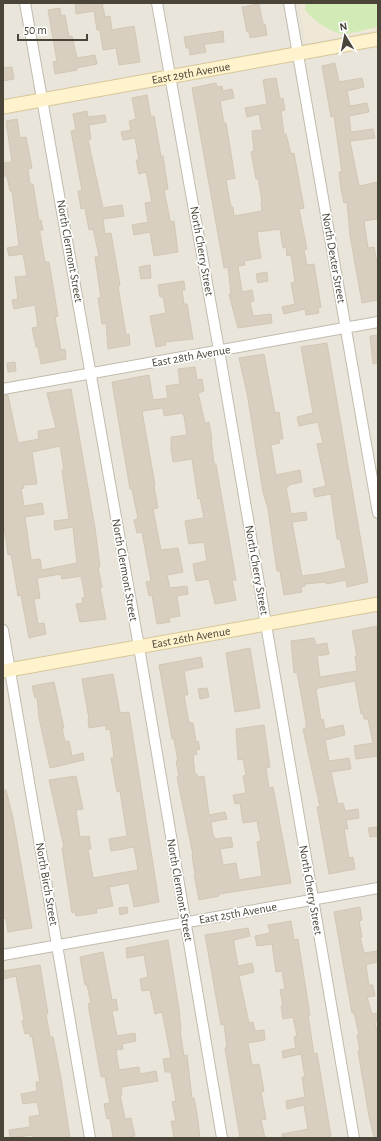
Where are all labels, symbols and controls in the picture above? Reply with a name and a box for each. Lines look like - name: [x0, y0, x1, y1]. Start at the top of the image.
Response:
- scale bar: [18, 16, 87, 42]
- north arrow: [325, 16, 365, 56]
- text: N: [339, 21, 348, 33]
- text: 50 m: [24, 24, 47, 36]
- street label: East 29th Avenue: [151, 60, 231, 86]
- street label: North Clermont Street: [55, 199, 85, 303]
- street label: North Cherry Street: [187, 205, 216, 297]
- street label: North Dexter Street: [320, 212, 348, 304]
- street label: East 28th Avenue: [151, 343, 231, 369]
- street label: North Clermont Street: [110, 518, 140, 622]
- street label: North Cherry Street: [242, 524, 271, 616]
- street label: East 26th Avenue: [151, 625, 231, 650]
- street label: North Clermont Street: [165, 838, 195, 942]
- street label: North Birch Street: [34, 842, 60, 927]
- street label: North Cherry Street: [296, 844, 325, 936]
- street label: East 25th Avenue: [198, 900, 278, 926]

